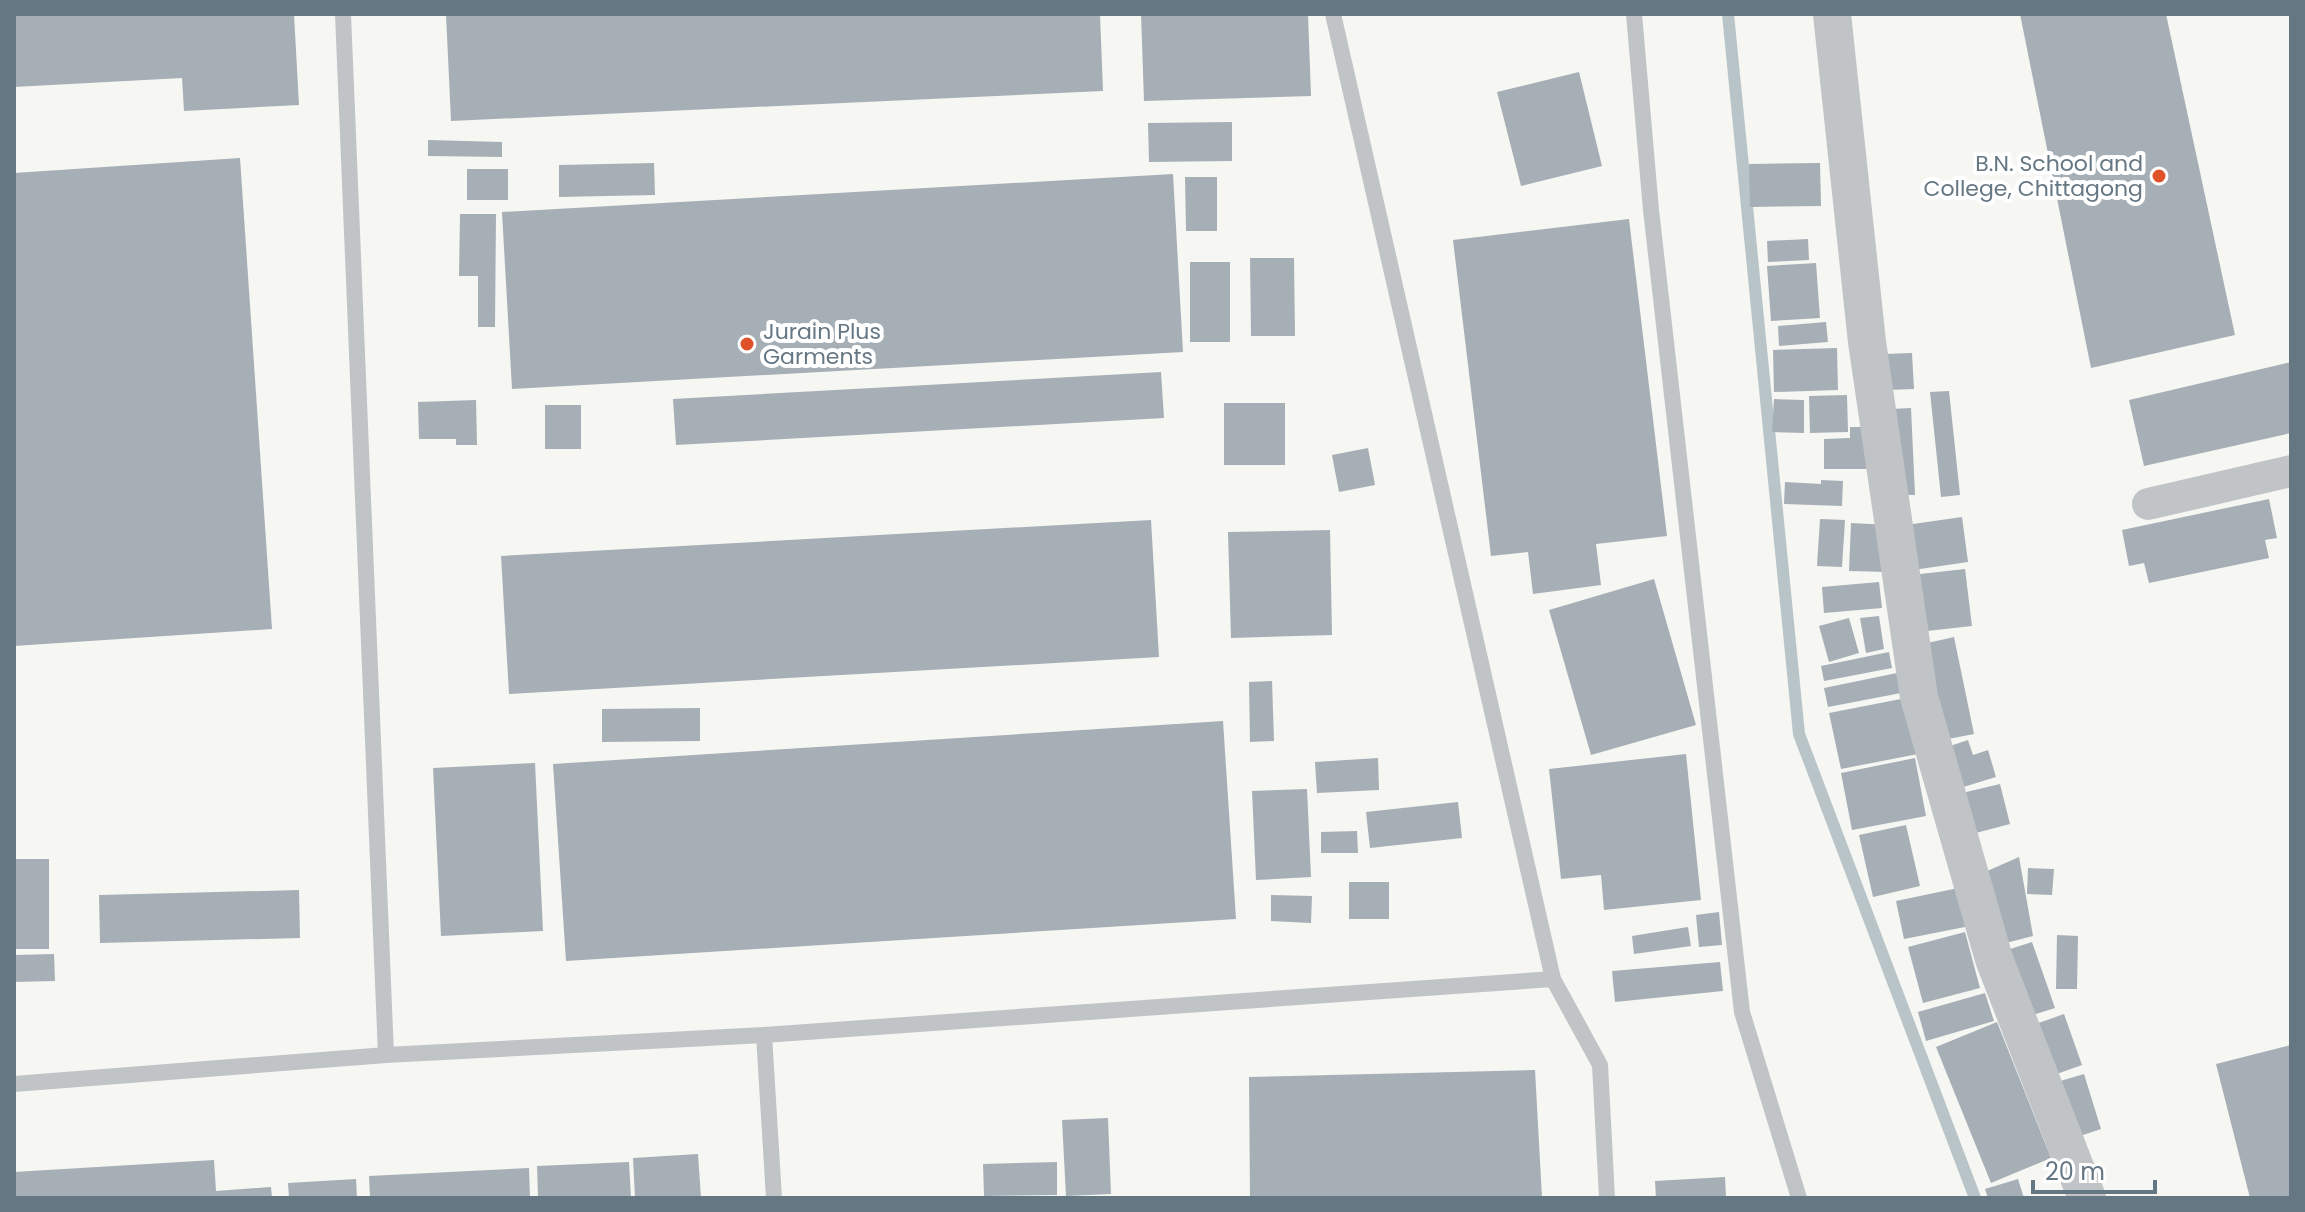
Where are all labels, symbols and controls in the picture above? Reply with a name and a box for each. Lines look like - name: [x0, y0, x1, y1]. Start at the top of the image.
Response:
- place label: B.N. School and College, Chittagong: [1923, 148, 2143, 204]
- marker: B.N. School and College, Chittagong: [2150, 167, 2168, 185]
- place label: Jurain Plus Garments: [763, 316, 881, 372]
- marker: Jurain Plus Garments: [738, 335, 756, 353]
- scale bar: [2033, 1144, 2155, 1194]
- text: 20 m: [2045, 1155, 2105, 1188]

